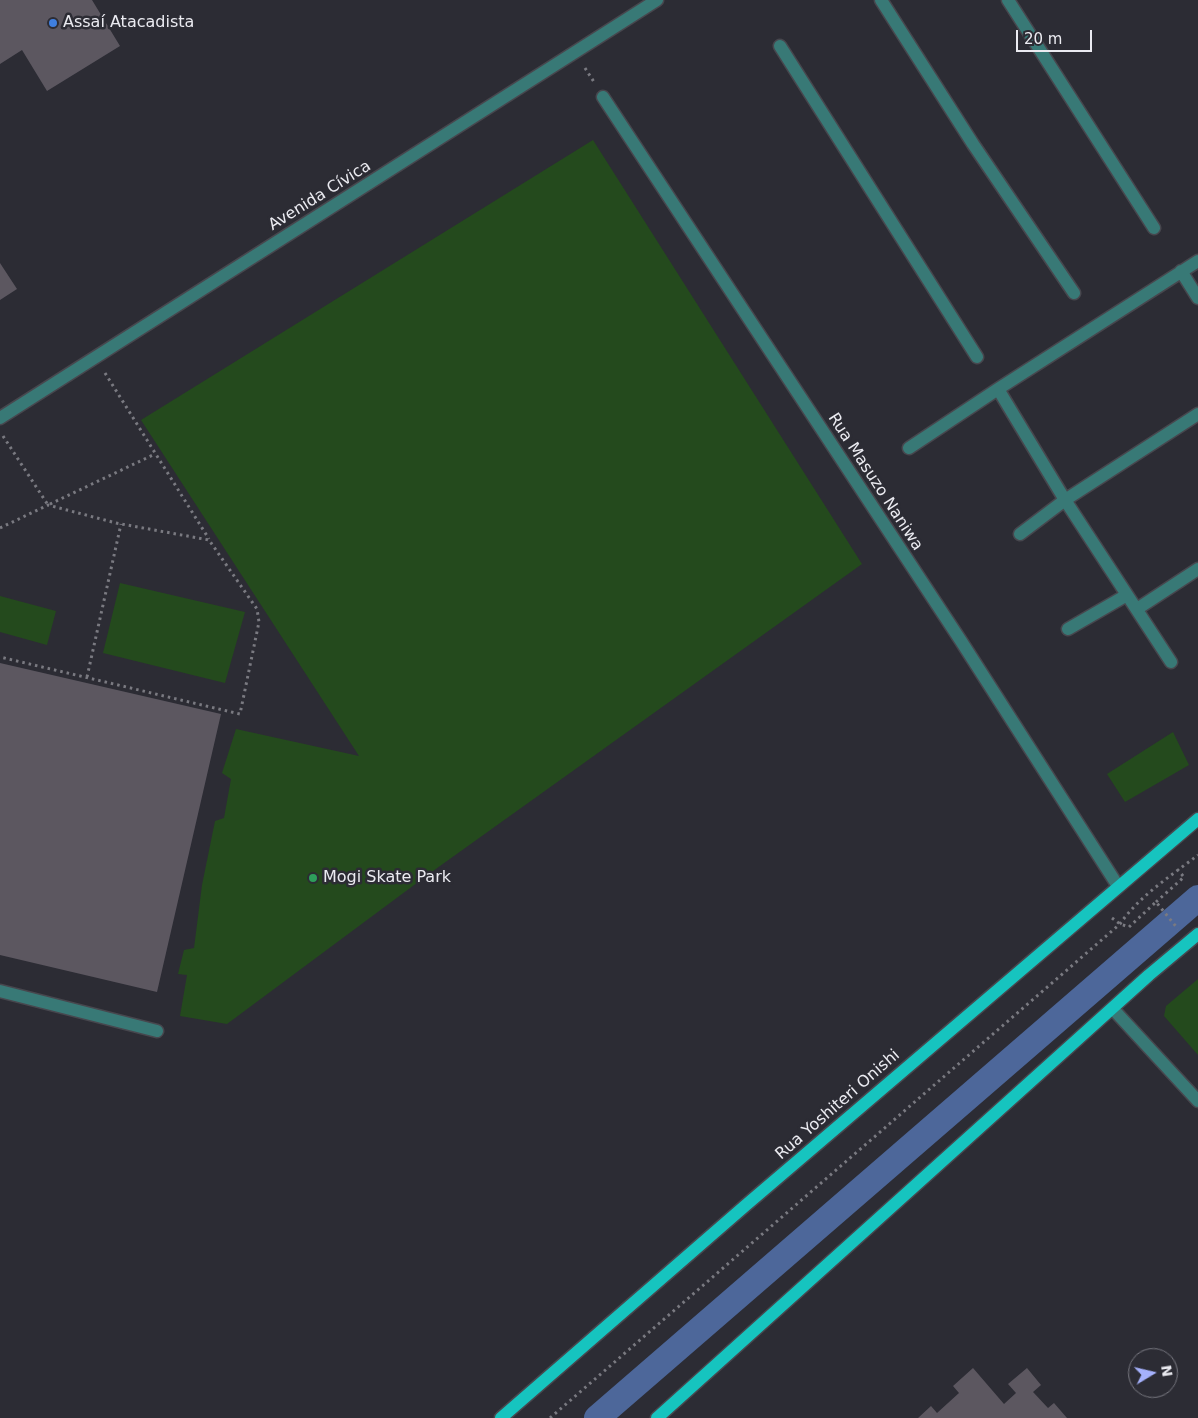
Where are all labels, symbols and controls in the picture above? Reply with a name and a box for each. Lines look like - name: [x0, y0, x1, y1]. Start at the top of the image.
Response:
- place label: Assaí Atacadista: [63, 13, 194, 33]
- marker: Assaí Atacadista: [47, 17, 59, 29]
- scale bar: [1018, 20, 1094, 52]
- text: 20 m: [1024, 30, 1062, 48]
- street label: Avenida Cívica: [265, 157, 375, 235]
- street label: Rua Masuzo Naniwa: [823, 410, 927, 554]
- place label: Mogi Skate Park: [323, 868, 451, 888]
- marker: Mogi Skate Park: [307, 872, 319, 884]
- street label: Rua Yoshiteri Onishi: [772, 1046, 904, 1164]
- north arrow: [1128, 1348, 1178, 1398]
- text: N: [1158, 1364, 1176, 1378]

